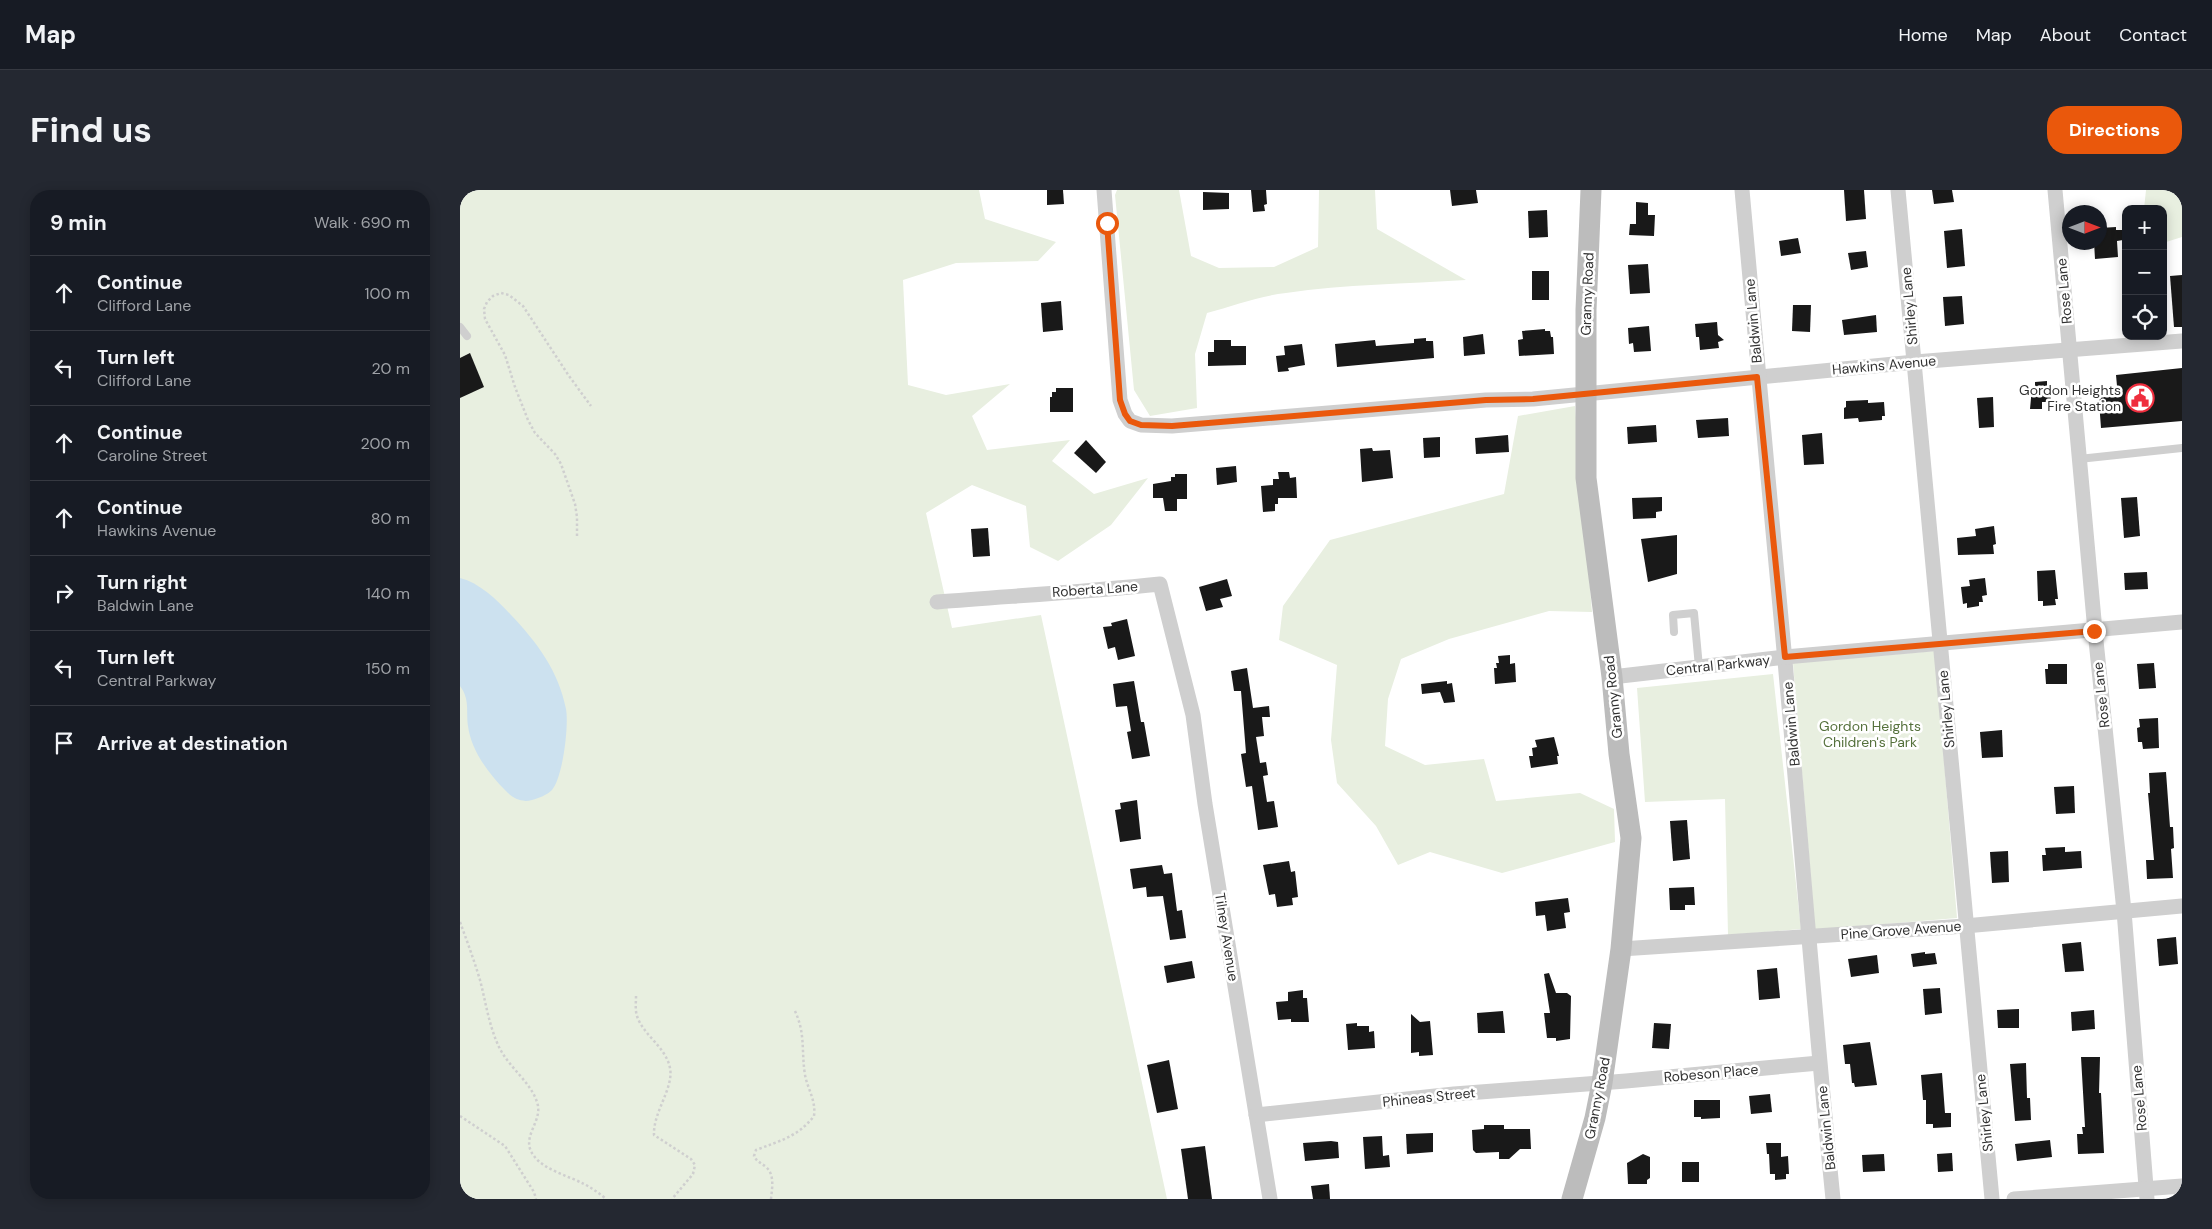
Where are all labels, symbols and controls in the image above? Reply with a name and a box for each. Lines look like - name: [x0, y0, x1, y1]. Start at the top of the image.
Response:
- text: Map: [25, 19, 76, 50]
- text: Home: [1898, 23, 1948, 47]
- text: Map: [1976, 23, 2012, 47]
- text: About: [2040, 23, 2091, 47]
- text: Contact: [2119, 23, 2187, 47]
- button: Directions: [2047, 106, 2182, 154]
- text: Find us: [30, 107, 152, 153]
- north arrow: [2062, 205, 2107, 250]
- map controls: [2122, 205, 2167, 340]
- button: +: [2122, 205, 2167, 250]
- text: 9 min: [50, 209, 107, 237]
- text: Walk · 690 m: [314, 212, 410, 233]
- route start: [1096, 212, 1119, 235]
- button: −: [2122, 250, 2167, 295]
- street label: Granny Road: [1577, 252, 1597, 336]
- street label: Rose Lane: [2052, 257, 2076, 325]
- street label: Shirley Lane: [1897, 266, 1921, 346]
- text: Continue: [97, 270, 183, 295]
- street label: Baldwin Lane: [1740, 278, 1766, 364]
- icon: ahead: [50, 279, 78, 307]
- text: 100 m: [365, 283, 410, 304]
- text: Clifford Lane: [97, 295, 191, 316]
- button: locate: [2122, 295, 2167, 340]
- text: Turn left: [97, 345, 175, 370]
- street label: Hawkins Avenue: [1831, 351, 1937, 379]
- icon: left: [50, 354, 78, 382]
- text: 20 m: [371, 358, 410, 379]
- text: Clifford Lane: [97, 370, 191, 391]
- place label: Gordon Heights Fire Station: [2019, 381, 2121, 415]
- public building icon: Gordon Heights Fire Station: [2125, 383, 2155, 413]
- text: Continue: [97, 420, 183, 445]
- icon: ahead: [50, 429, 78, 457]
- text: 200 m: [361, 433, 410, 454]
- text: Caroline Street: [97, 445, 208, 466]
- text: Continue: [97, 495, 183, 520]
- icon: ahead: [50, 504, 78, 532]
- text: 80 m: [371, 508, 410, 529]
- text: Hawkins Avenue: [97, 520, 216, 541]
- text: Turn right: [97, 570, 187, 595]
- street label: Roberta Lane: [1052, 577, 1139, 601]
- icon: right: [50, 579, 78, 607]
- text: 140 m: [366, 583, 410, 604]
- text: Baldwin Lane: [97, 595, 194, 616]
- route end: [2083, 620, 2106, 643]
- text: Turn left: [97, 645, 175, 670]
- street label: Central Parkway: [1665, 651, 1771, 679]
- icon: left: [50, 654, 78, 682]
- street label: Granny Road: [1600, 655, 1626, 739]
- text: 150 m: [366, 658, 410, 679]
- street label: Rose Lane: [2089, 661, 2113, 729]
- street label: Shirley Lane: [1934, 669, 1958, 749]
- text: Central Parkway: [97, 670, 216, 691]
- street label: Baldwin Lane: [1778, 681, 1804, 767]
- park label: Gordon Heights Children's Park: [1819, 717, 1921, 751]
- icon: arrive: [50, 729, 78, 757]
- text: Arrive at destination: [97, 731, 288, 756]
- street label: Tilney Avenue: [1211, 892, 1243, 982]
- street label: Pine Grove Avenue: [1840, 917, 1962, 943]
- street label: Granny Road: [1580, 1055, 1614, 1141]
- street label: Robeson Place: [1663, 1060, 1759, 1086]
- street label: Rose Lane: [2127, 1064, 2151, 1132]
- street label: Shirley Lane: [1971, 1073, 1997, 1153]
- street label: Phineas Street: [1382, 1083, 1476, 1111]
- street label: Baldwin Lane: [1813, 1085, 1839, 1171]

